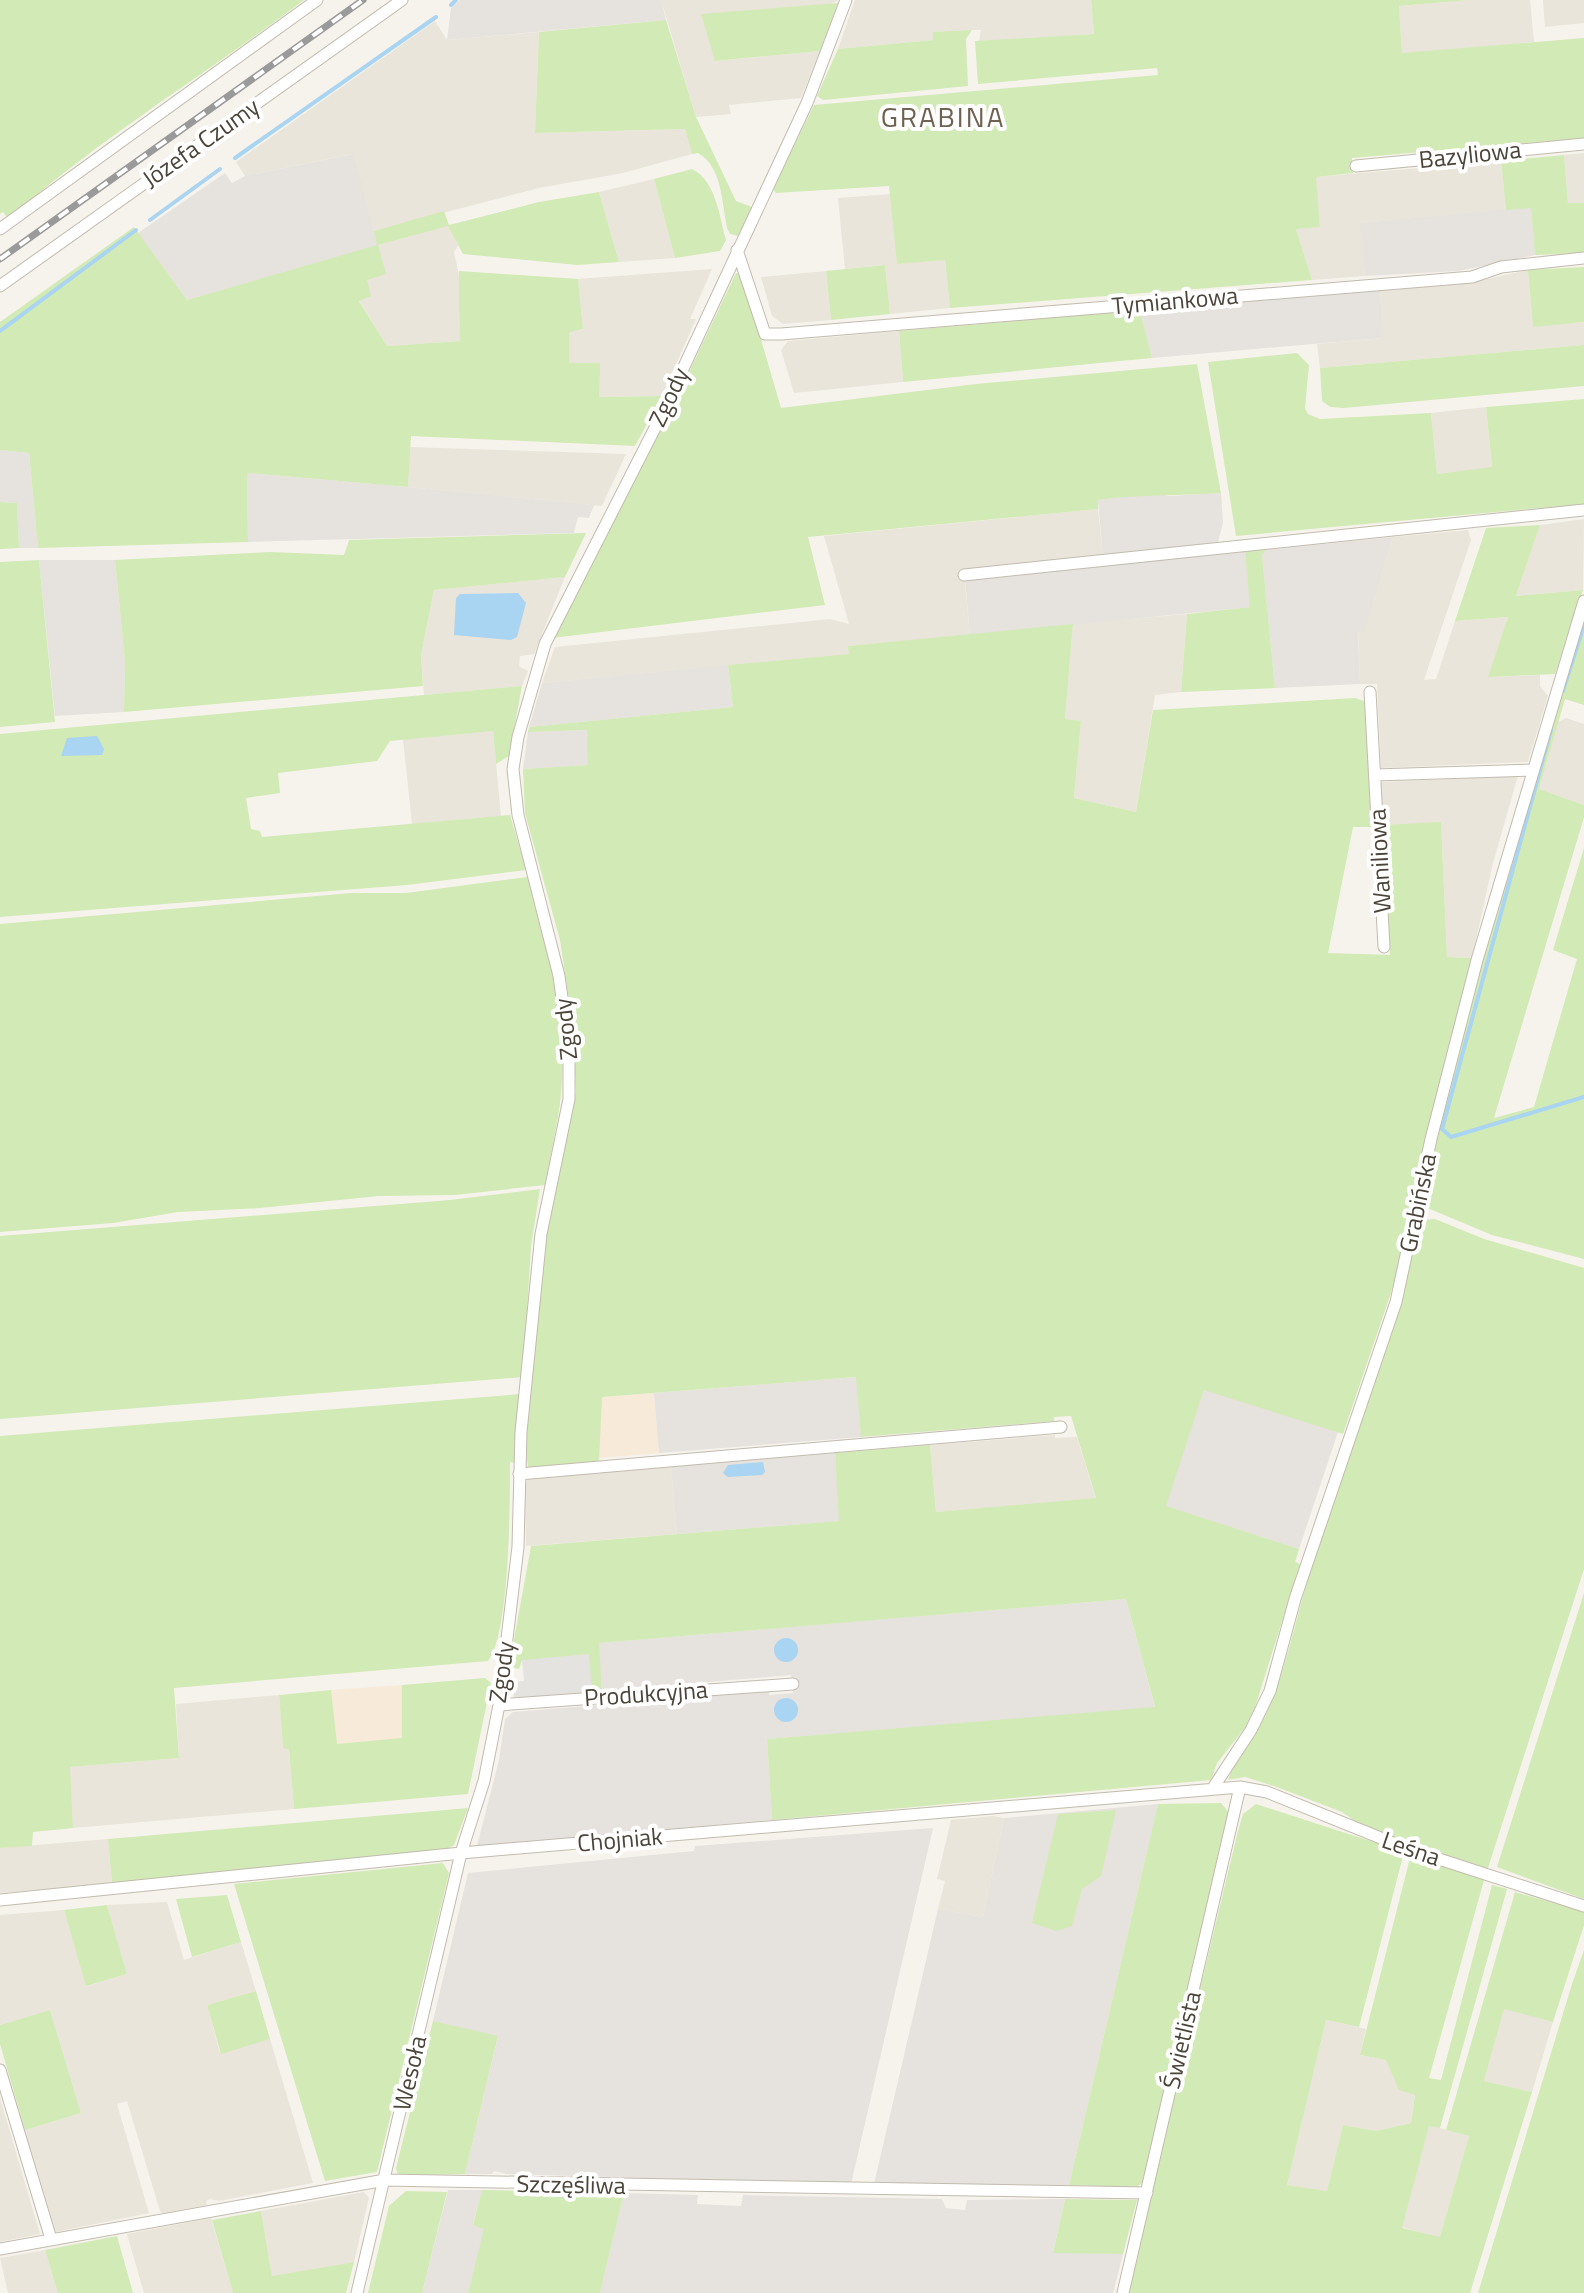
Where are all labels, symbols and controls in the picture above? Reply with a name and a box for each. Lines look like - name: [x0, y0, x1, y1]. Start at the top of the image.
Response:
- street label: Józefa Czumy: [134, 88, 267, 196]
- district label: GRABINA: [881, 95, 1005, 138]
- street label: Bazyliowa: [1417, 131, 1523, 177]
- street label: Tymiankowa: [1110, 277, 1240, 323]
- street label: Zgody: [639, 361, 698, 432]
- street label: Waniliowa: [1358, 808, 1400, 914]
- street label: Zgody: [544, 996, 586, 1062]
- street label: Grabińska: [1389, 1150, 1445, 1256]
- street label: Zgody: [479, 1638, 523, 1705]
- street label: Produkcyjna: [583, 1671, 709, 1715]
- street label: Chojniak: [576, 1817, 665, 1861]
- street label: Leśna: [1377, 1821, 1445, 1875]
- street label: Świetlista: [1152, 1987, 1210, 2092]
- street label: Wesoła: [383, 2032, 435, 2114]
- street label: Szczęśliwa: [516, 2165, 626, 2203]

